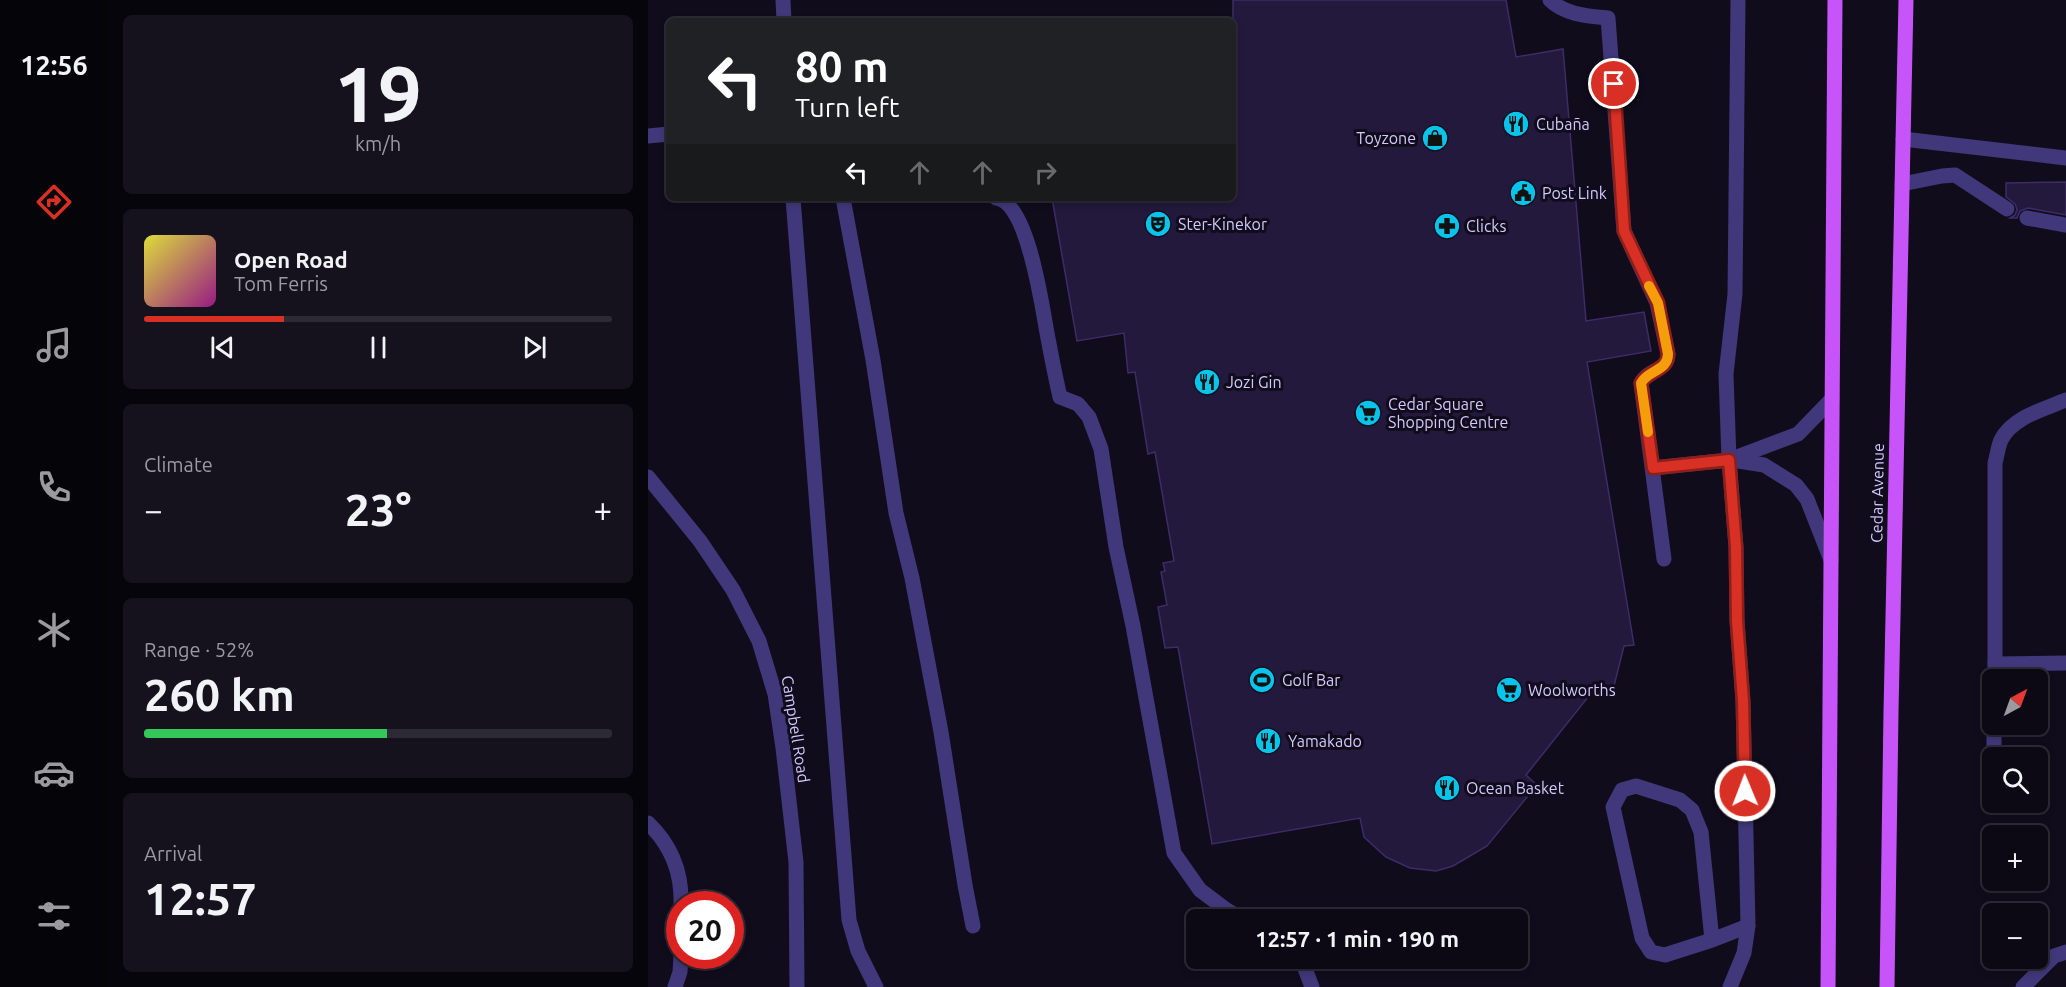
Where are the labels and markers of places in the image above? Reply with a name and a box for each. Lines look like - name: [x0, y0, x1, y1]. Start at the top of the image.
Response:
- pin: [1588, 58, 1639, 109]
- restaurant icon: Cubaña: [1501, 109, 1531, 139]
- place label: Cubaña: [1536, 115, 1590, 133]
- shop icon: Toyzone: [1420, 123, 1450, 153]
- place label: Toyzone: [1356, 129, 1416, 147]
- public building icon: Post Link: [1508, 178, 1538, 208]
- place label: Post Link: [1542, 184, 1607, 202]
- theatre icon: Ster-Kinekor: [1143, 209, 1173, 239]
- pharmacy icon: Clicks: [1432, 211, 1462, 241]
- place label: Ster-Kinekor: [1178, 215, 1267, 233]
- place label: Clicks: [1466, 217, 1506, 235]
- restaurant icon: Jozi Gin: [1192, 367, 1222, 397]
- place label: Jozi Gin: [1226, 373, 1282, 391]
- place label: Cedar Square Shopping Centre: [1388, 395, 1508, 431]
- supermarket icon: Cedar Square Shopping Centre: [1353, 398, 1383, 428]
- sports icon: Golf Bar: [1247, 665, 1277, 695]
- place label: Golf Bar: [1282, 671, 1340, 689]
- supermarket icon: Woolworths: [1494, 675, 1524, 705]
- place label: Woolworths: [1528, 681, 1616, 699]
- restaurant icon: Yamakado: [1253, 726, 1283, 756]
- place label: Yamakado: [1288, 732, 1362, 750]
- restaurant icon: Ocean Basket: [1432, 773, 1462, 803]
- place label: Ocean Basket: [1466, 779, 1565, 797]

